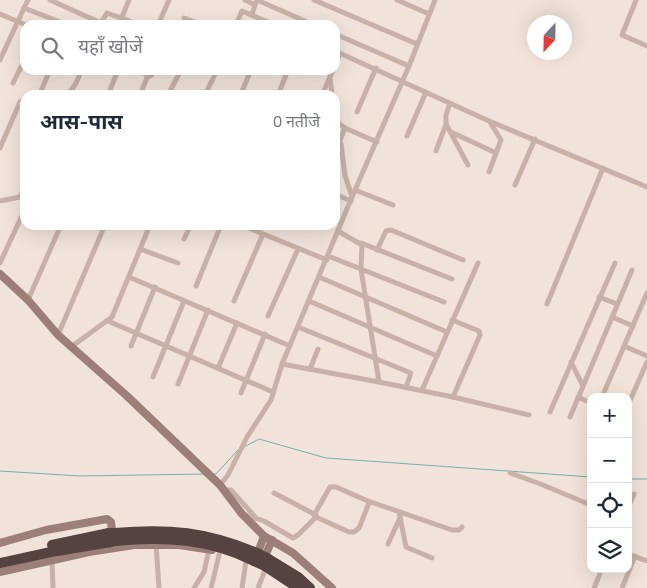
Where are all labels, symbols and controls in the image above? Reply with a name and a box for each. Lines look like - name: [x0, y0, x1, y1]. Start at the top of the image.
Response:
- north arrow: [527, 15, 572, 60]
- search box: [20, 20, 340, 75]
- icon: search: [38, 34, 66, 62]
- text: यहाँ खोजें: [78, 34, 143, 57]
- text: आस-पास: [40, 108, 123, 133]
- text: 0 नतीजे: [273, 111, 320, 130]
- map controls: [587, 393, 632, 573]
- button: +: [587, 393, 632, 438]
- button: −: [587, 438, 632, 483]
- button: locate: [587, 483, 632, 528]
- button: layers: [587, 528, 632, 573]

